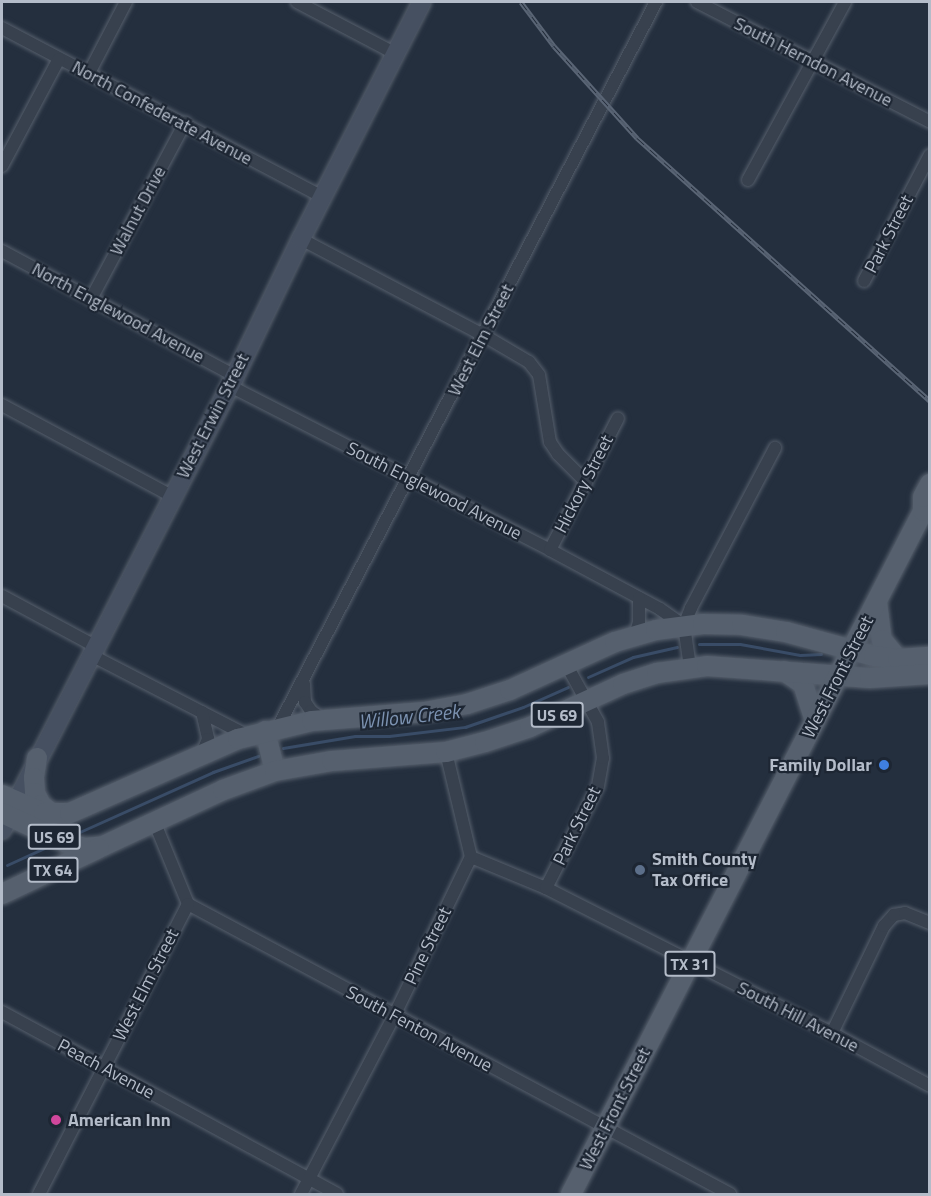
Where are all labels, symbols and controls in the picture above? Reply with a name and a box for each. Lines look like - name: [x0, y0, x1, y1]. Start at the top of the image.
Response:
- street label: South Herndon Avenue: [730, 13, 896, 111]
- street label: North Confederate Avenue: [68, 56, 256, 170]
- street label: Walnut Drive: [106, 163, 170, 259]
- street label: Park Street: [860, 191, 918, 277]
- street label: North Englewood Avenue: [28, 258, 208, 368]
- street label: West Elm Street: [443, 280, 519, 400]
- street label: West Erwin Street: [172, 350, 254, 482]
- street label: Hickory Street: [550, 431, 618, 537]
- street label: South Englewood Avenue: [343, 438, 525, 544]
- street label: West Front Street: [798, 612, 878, 742]
- water label: Willow Creek: [357, 699, 461, 733]
- road number: US 69: [530, 702, 584, 728]
- place label: Family Dollar: [769, 754, 872, 776]
- marker: Family Dollar: [877, 758, 891, 772]
- street label: Park Street: [549, 783, 605, 869]
- road number: US 69: [27, 824, 81, 850]
- place label: Smith County Tax Office: [652, 849, 757, 892]
- road number: TX 64: [28, 857, 78, 883]
- marker: Smith County Tax Office: [633, 863, 647, 877]
- street label: Pine Street: [400, 904, 456, 988]
- street label: West Elm Street: [108, 925, 184, 1045]
- road number: TX 31: [664, 951, 716, 977]
- street label: South Hill Avenue: [734, 977, 862, 1057]
- street label: South Fenton Avenue: [342, 981, 496, 1077]
- street label: Peach Avenue: [54, 1034, 158, 1104]
- street label: West Front Street: [575, 1044, 655, 1174]
- place label: American Inn: [68, 1109, 171, 1131]
- marker: American Inn: [49, 1113, 63, 1127]

